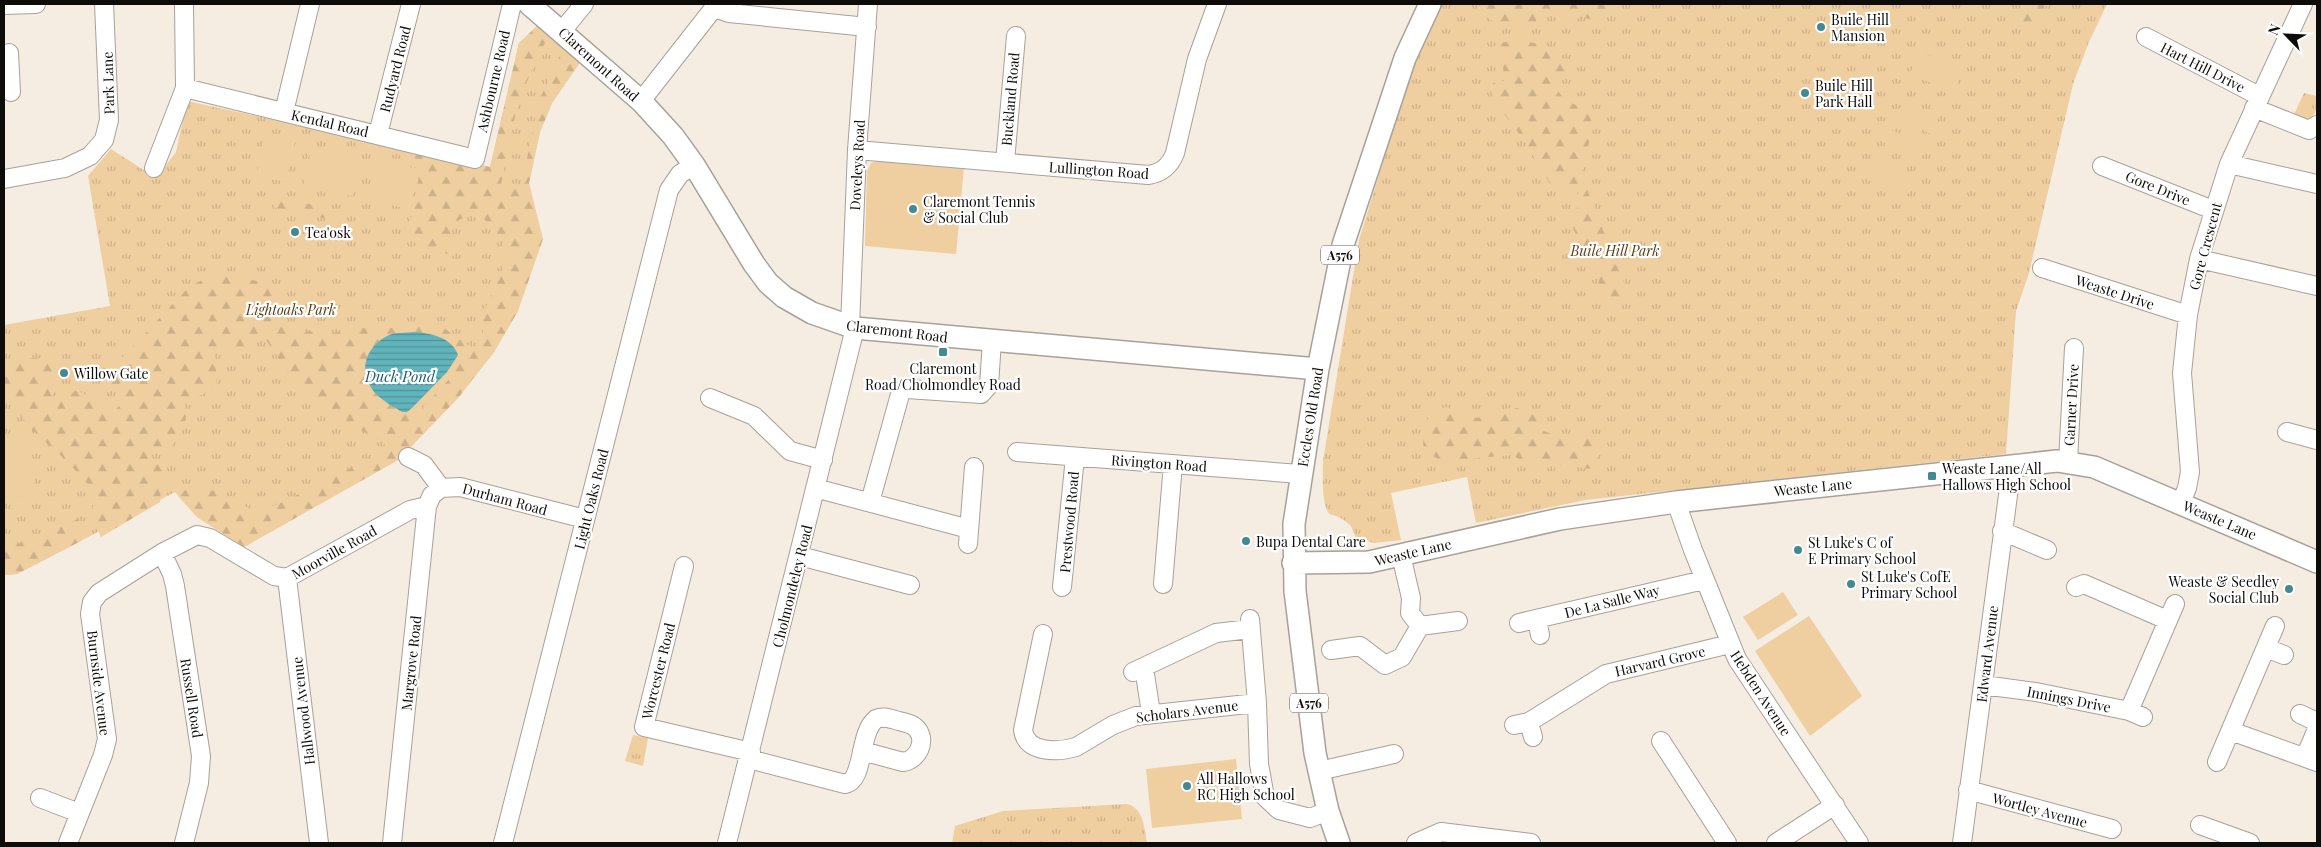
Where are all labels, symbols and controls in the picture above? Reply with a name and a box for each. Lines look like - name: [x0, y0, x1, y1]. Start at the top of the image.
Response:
- place label: Buile Hill Mansion: [1831, 10, 1889, 45]
- north arrow: [2261, 10, 2311, 60]
- marker: Buile Hill Mansion: [1815, 21, 1827, 33]
- text: N: [2263, 21, 2284, 38]
- street label: Claremont Road: [555, 23, 643, 105]
- street label: Rudyard Road: [375, 24, 415, 114]
- street label: Ashbourne Road: [472, 28, 514, 135]
- street label: Hart Hill Drive: [2158, 38, 2248, 96]
- street label: Park Lane: [97, 51, 119, 115]
- street label: Buckland Road: [996, 51, 1024, 147]
- place label: Buile Hill Park Hall: [1815, 76, 1873, 111]
- marker: Buile Hill Park Hall: [1799, 87, 1811, 99]
- street label: Kendal Road: [289, 105, 371, 141]
- street label: Doveleys Road: [845, 119, 869, 211]
- street label: Lullington Road: [1048, 157, 1150, 183]
- street label: Gore Drive: [2123, 166, 2193, 210]
- place label: Claremont Tennis & Social Club: [923, 192, 1035, 227]
- street label: Gore Crescent: [2184, 199, 2226, 292]
- marker: Claremont Tennis & Social Club: [907, 203, 919, 215]
- place label: Tea'osk: [305, 223, 351, 242]
- marker: Tea'osk: [289, 226, 301, 238]
- park label: Buile Hill Park: [1570, 241, 1659, 260]
- road number: A576: [1321, 246, 1359, 264]
- street label: Weaste Drive: [2072, 270, 2157, 314]
- park label: Lightoaks Park: [245, 300, 336, 319]
- street label: Claremont Road: [845, 315, 949, 347]
- marker: Claremont Road/Cholmondley Road: [937, 346, 949, 358]
- place label: Claremont Road/Cholmondley Road: [865, 359, 1021, 394]
- place label: Willow Gate: [73, 364, 149, 383]
- street label: Garner Drive: [2059, 364, 2083, 446]
- water label: Duck Pond: [364, 366, 436, 386]
- street label: Eccles Old Road: [1293, 366, 1327, 468]
- marker: Willow Gate: [58, 367, 70, 379]
- street label: Light Oaks Road: [569, 447, 613, 551]
- street label: Rivington Road: [1110, 450, 1208, 476]
- place label: Weaste Lane/All Hallows High School: [1941, 459, 2071, 494]
- street label: Prestwood Road: [1055, 470, 1083, 574]
- marker: Weaste Lane/All Hallows High School: [1926, 470, 1938, 482]
- street label: Weaste Lane: [1772, 473, 1853, 501]
- street label: Durham Road: [460, 479, 550, 519]
- street label: Weaste Lane: [2179, 496, 2260, 544]
- street label: Moorville Road: [288, 521, 380, 583]
- street label: Cholmondeley Road: [768, 523, 816, 649]
- place label: Bupa Dental Care: [1256, 532, 1366, 551]
- place label: St Luke's C of E Primary School: [1808, 533, 1916, 568]
- street label: Weaste Lane: [1372, 534, 1453, 570]
- marker: Bupa Dental Care: [1240, 535, 1252, 547]
- marker: St Luke's C of E Primary School: [1792, 544, 1804, 556]
- place label: St Luke's CofE Primary School: [1861, 567, 1957, 602]
- place label: Weaste & Seedley Social Club: [2168, 572, 2279, 607]
- marker: St Luke's CofE Primary School: [1845, 578, 1857, 590]
- street label: De La Salle Way: [1562, 580, 1662, 622]
- marker: Weaste & Seedley Social Club: [2283, 583, 2295, 595]
- street label: Edward Avenue: [1972, 604, 2002, 704]
- street label: Margrove Road: [397, 615, 425, 711]
- street label: Worcester Road: [637, 621, 679, 722]
- street label: Burnside Avenue: [83, 629, 115, 737]
- street label: Harvard Grove: [1613, 641, 1707, 681]
- street label: Hebden Avenue: [1726, 647, 1796, 739]
- street label: Hallwood Avenue: [287, 656, 319, 766]
- street label: Russell Road: [176, 657, 208, 739]
- street label: Innings Drive: [2025, 682, 2113, 716]
- road number: A576: [1290, 694, 1328, 712]
- street label: Scholars Avenue: [1135, 695, 1239, 727]
- place label: All Hallows RC High School: [1196, 769, 1295, 804]
- marker: All Hallows RC High School: [1181, 780, 1193, 792]
- street label: Wortley Avenue: [1990, 788, 2089, 832]

